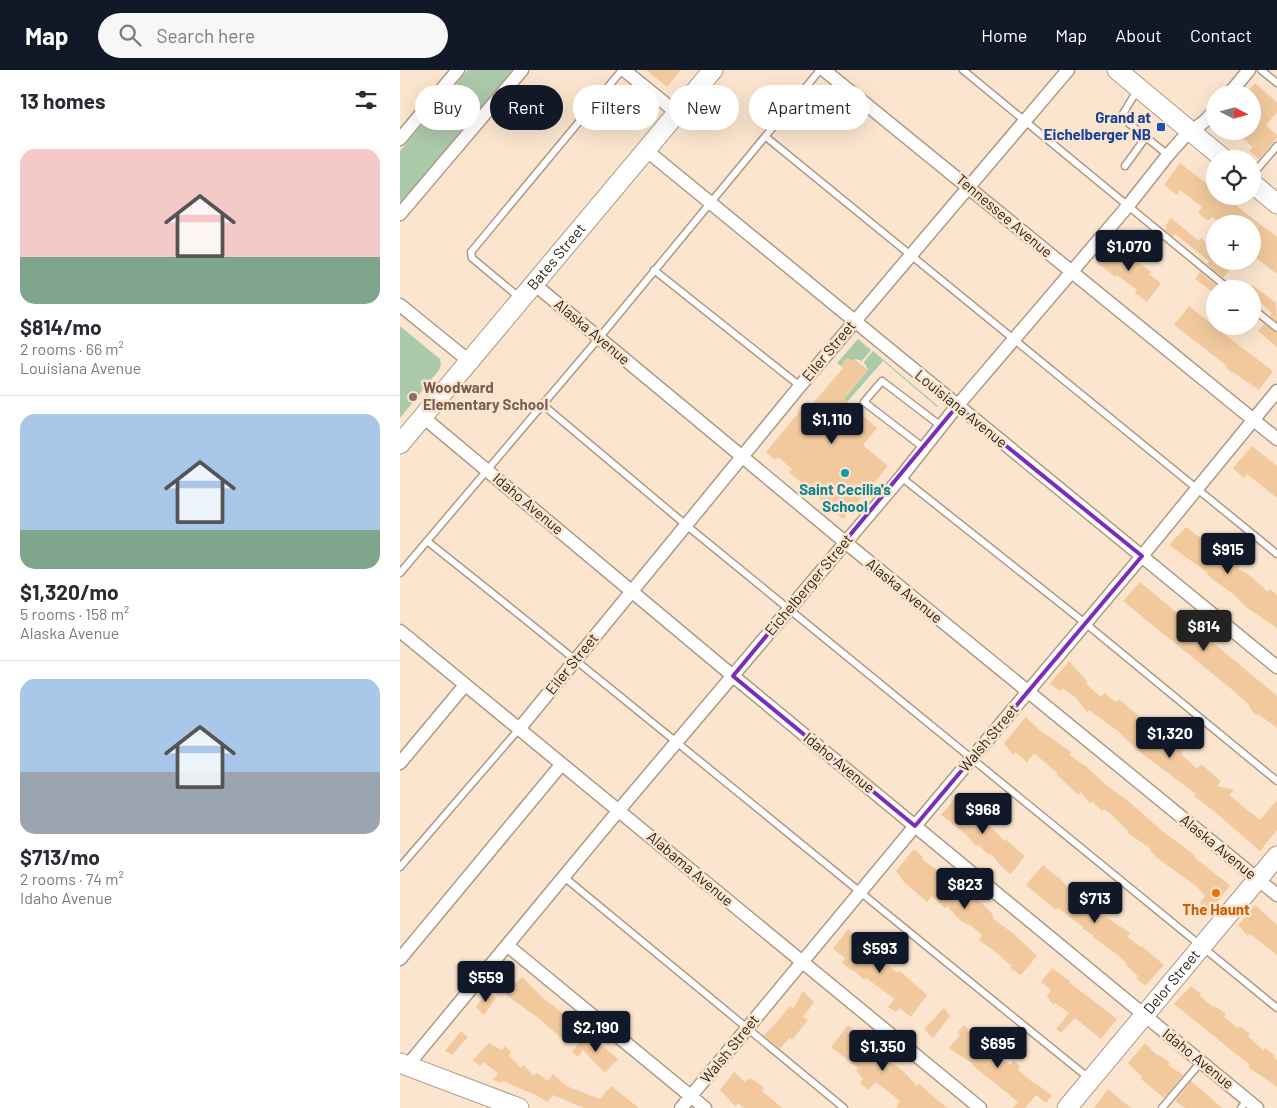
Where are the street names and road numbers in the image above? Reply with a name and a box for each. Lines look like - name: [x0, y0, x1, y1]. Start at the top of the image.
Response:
- street label: Tennessee Avenue: [953, 170, 1056, 261]
- street label: Bates Street: [523, 219, 589, 293]
- street label: Alaska Avenue: [551, 294, 634, 368]
- street label: Eiler Street: [798, 316, 859, 384]
- street label: Louisiana Avenue: [912, 365, 1011, 451]
- street label: Idaho Avenue: [490, 469, 568, 538]
- street label: Eichelberger Street: [761, 530, 856, 639]
- street label: Alaska Avenue: [863, 554, 946, 627]
- street label: Eiler Street: [541, 629, 601, 698]
- street label: Walsh Street: [955, 700, 1022, 775]
- street label: Idaho Avenue: [800, 728, 879, 796]
- street label: Alaska Avenue: [1177, 810, 1260, 883]
- street label: Alabama Avenue: [644, 827, 737, 909]
- street label: Delor Street: [1139, 945, 1203, 1017]
- street label: Walsh Street: [696, 1011, 762, 1086]
- street label: Idaho Avenue: [1159, 1024, 1238, 1092]

